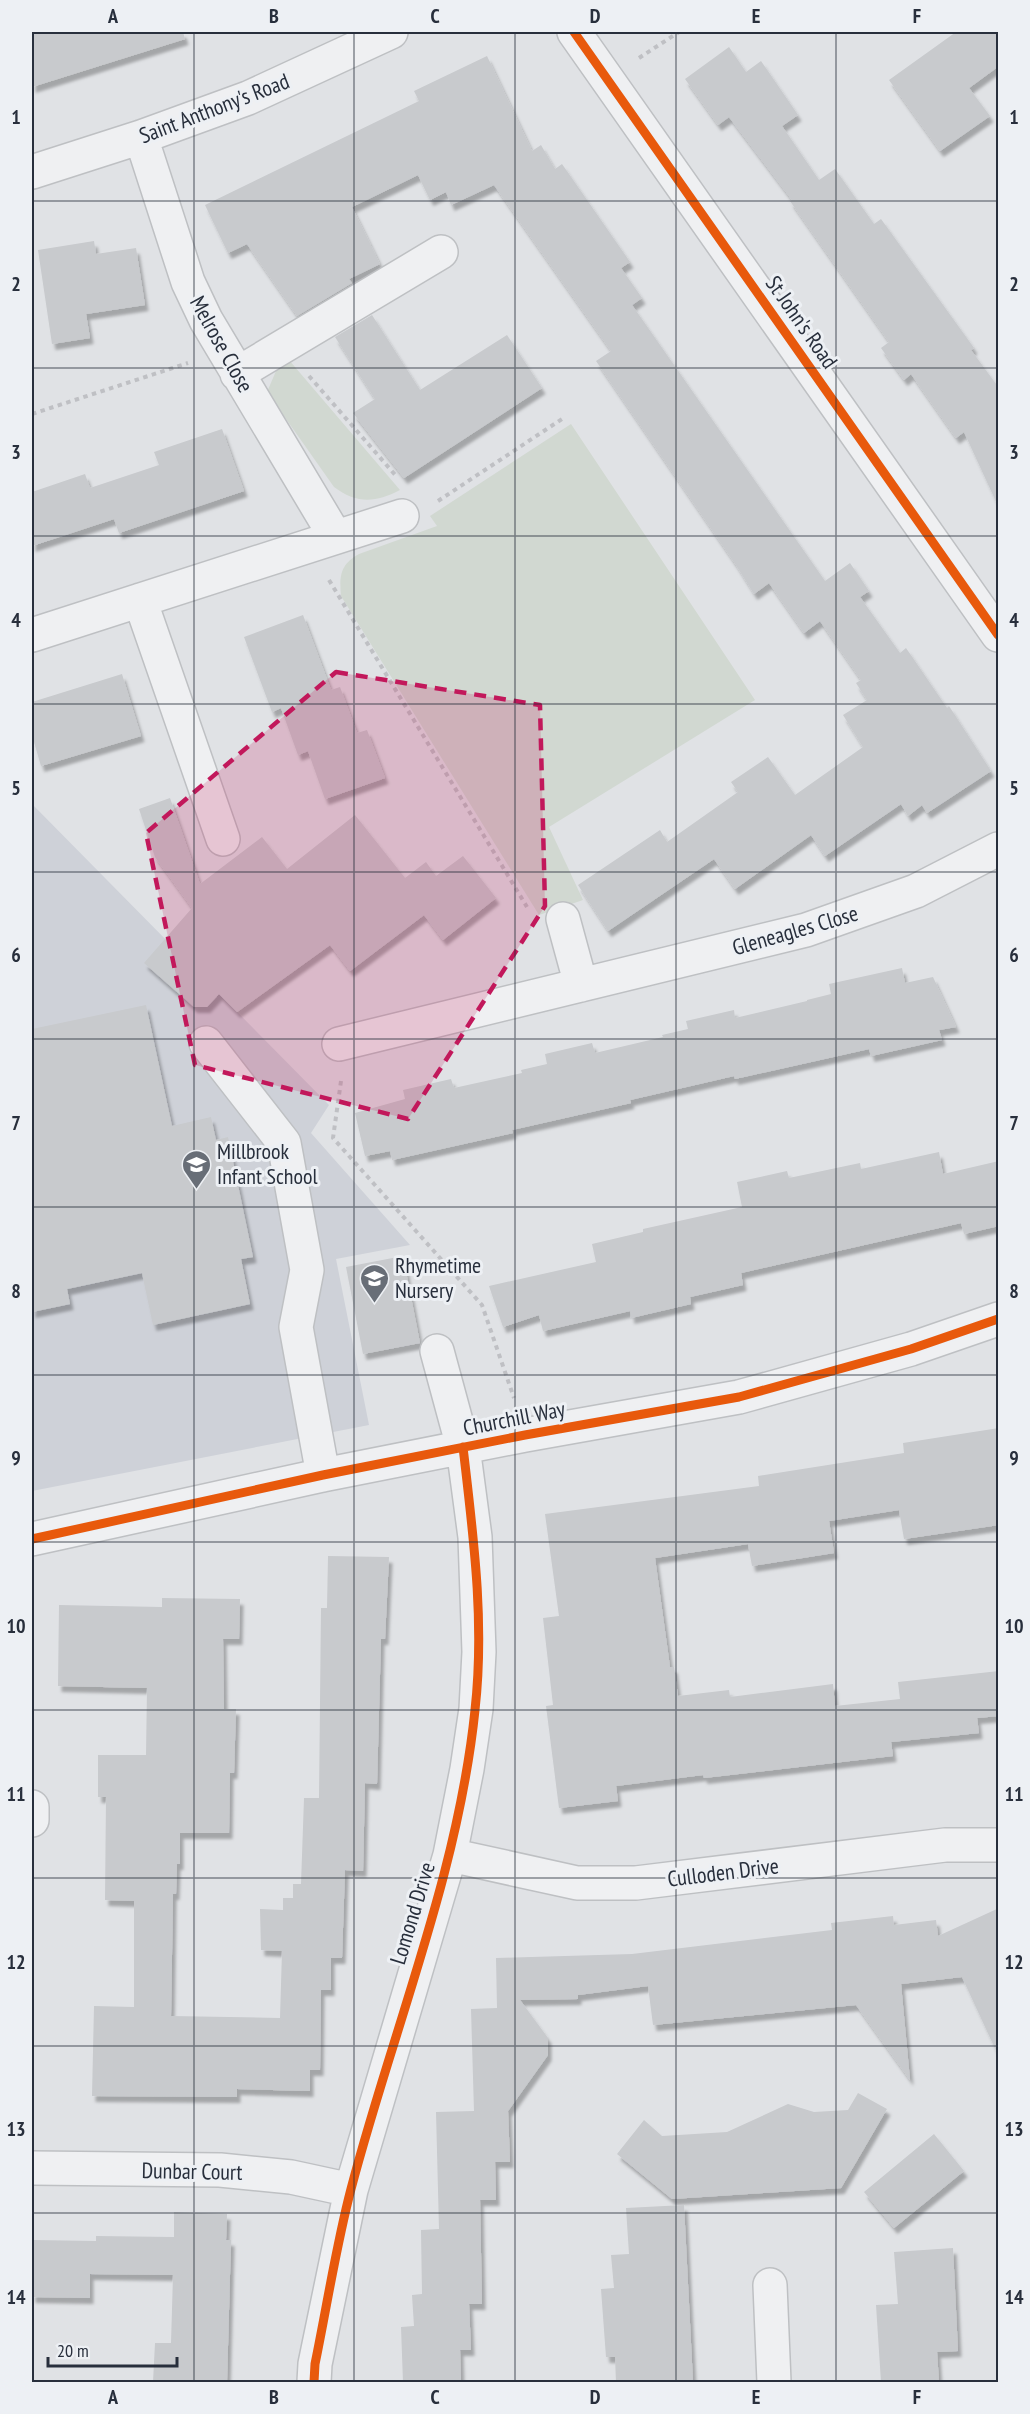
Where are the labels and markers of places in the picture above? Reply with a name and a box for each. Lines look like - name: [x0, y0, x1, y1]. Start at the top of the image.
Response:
- place label: Millbrook Infant School: [217, 1137, 319, 1190]
- school or university icon: Millbrook Infant School: [180, 1148, 212, 1190]
- place label: Rhymetime Nursery: [395, 1251, 481, 1304]
- school or university icon: Rhymetime Nursery: [358, 1262, 390, 1304]

